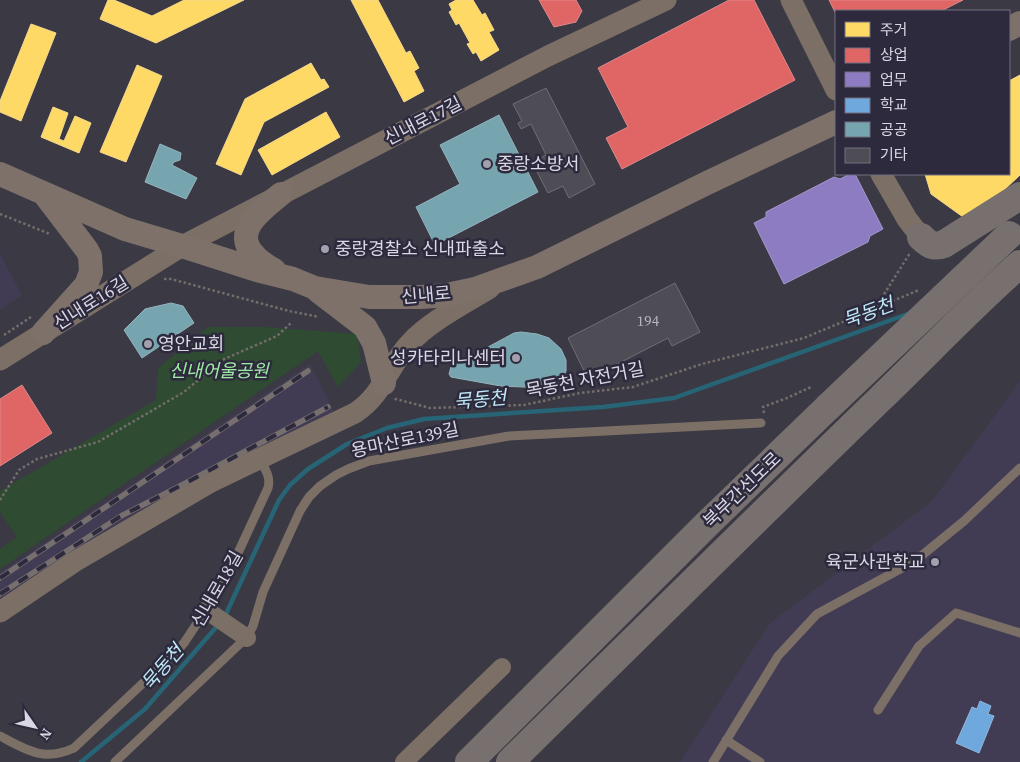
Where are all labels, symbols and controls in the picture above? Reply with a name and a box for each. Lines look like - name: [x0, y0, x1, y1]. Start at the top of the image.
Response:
- legend: [835, 10, 1010, 175]
- text: 주거: [880, 19, 908, 40]
- text: 상업: [880, 44, 908, 65]
- text: 업무: [880, 69, 908, 90]
- street label: 신내로17길: [380, 90, 466, 151]
- text: 학교: [880, 94, 908, 115]
- text: 공공: [880, 119, 908, 140]
- text: 기타: [880, 144, 908, 165]
- place label: 중랑소방서: [497, 151, 580, 176]
- marker: 중랑소방서: [481, 158, 493, 170]
- place label: 중랑경찰소 신내파출소: [335, 236, 505, 261]
- marker: 중랑경찰소 신내파출소: [319, 243, 331, 255]
- street label: 신내로16길: [48, 270, 133, 335]
- street label: 신내로: [400, 280, 452, 309]
- water label: 묵동천: [839, 290, 899, 333]
- house number: 194: [637, 310, 660, 331]
- place label: 영안교회: [158, 331, 224, 356]
- marker: 영안교회: [142, 338, 154, 350]
- place label: 성카타리나센터: [390, 345, 506, 370]
- marker: 성카타리나센터: [510, 352, 522, 364]
- street label: 목동천 자전거길: [524, 356, 646, 403]
- park label: 신내어울공원: [169, 358, 270, 383]
- water label: 묵동천: [453, 384, 509, 414]
- street label: 용마산로139길: [349, 416, 461, 463]
- street label: 북부간선도로: [697, 446, 786, 533]
- street label: 신내로18길: [185, 546, 248, 631]
- place label: 육군사관학교: [826, 549, 925, 574]
- marker: 육군사관학교: [929, 556, 941, 568]
- water label: 묵동천: [135, 638, 190, 695]
- north arrow: [10, 702, 60, 752]
- text: N: [35, 724, 57, 744]

